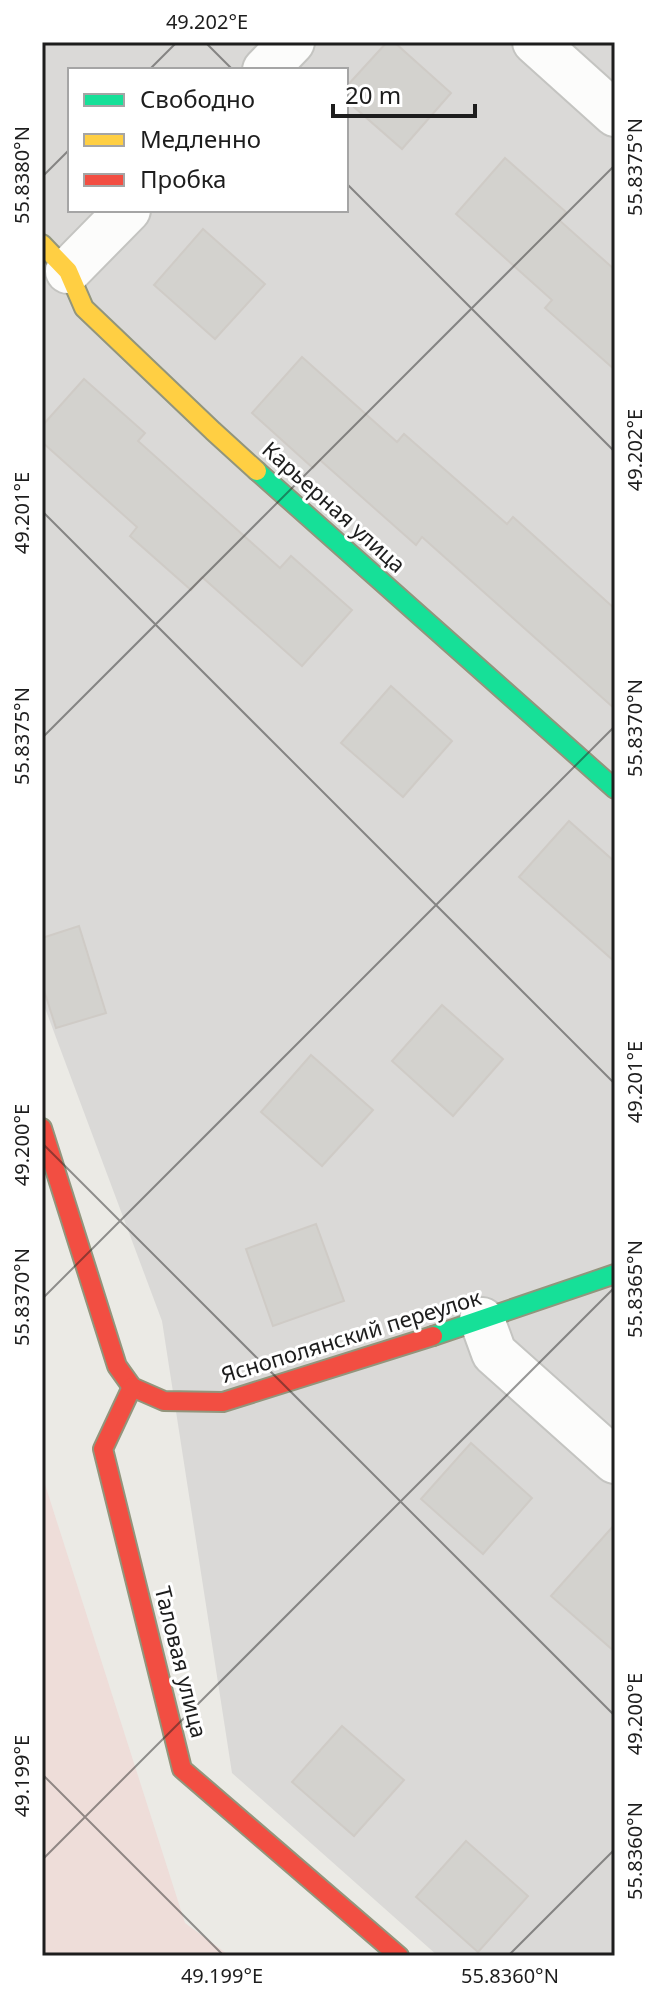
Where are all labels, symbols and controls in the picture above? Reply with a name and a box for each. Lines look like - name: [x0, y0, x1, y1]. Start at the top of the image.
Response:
- text: 49.202°E: [166, 8, 248, 35]
- legend: [68, 68, 348, 212]
- scale bar: [333, 68, 475, 118]
- text: 20 m: [345, 78, 401, 111]
- text: Свободно: [140, 82, 255, 115]
- text: 55.8375°N: [621, 118, 648, 216]
- text: Медленно: [140, 122, 261, 155]
- text: 55.8380°N: [8, 126, 35, 224]
- text: Пробка: [140, 162, 226, 195]
- text: 49.202°E: [621, 409, 648, 491]
- street label: Карьерная улица: [257, 434, 413, 579]
- text: 49.201°E: [8, 472, 35, 554]
- text: 55.8370°N: [621, 679, 648, 777]
- text: 55.8375°N: [8, 687, 35, 785]
- text: 49.201°E: [621, 1041, 648, 1123]
- text: 49.200°E: [8, 1104, 35, 1186]
- text: 55.8365°N: [621, 1240, 648, 1338]
- text: 55.8370°N: [8, 1248, 35, 1346]
- street label: Яснополянский переулок: [217, 1281, 485, 1389]
- street label: Таловая улица: [149, 1583, 215, 1741]
- text: 49.200°E: [621, 1673, 648, 1755]
- text: 49.199°E: [8, 1735, 35, 1817]
- text: 55.8360°N: [621, 1802, 648, 1900]
- text: 49.199°E: [181, 1962, 263, 1989]
- text: 55.8360°N: [461, 1962, 559, 1989]

